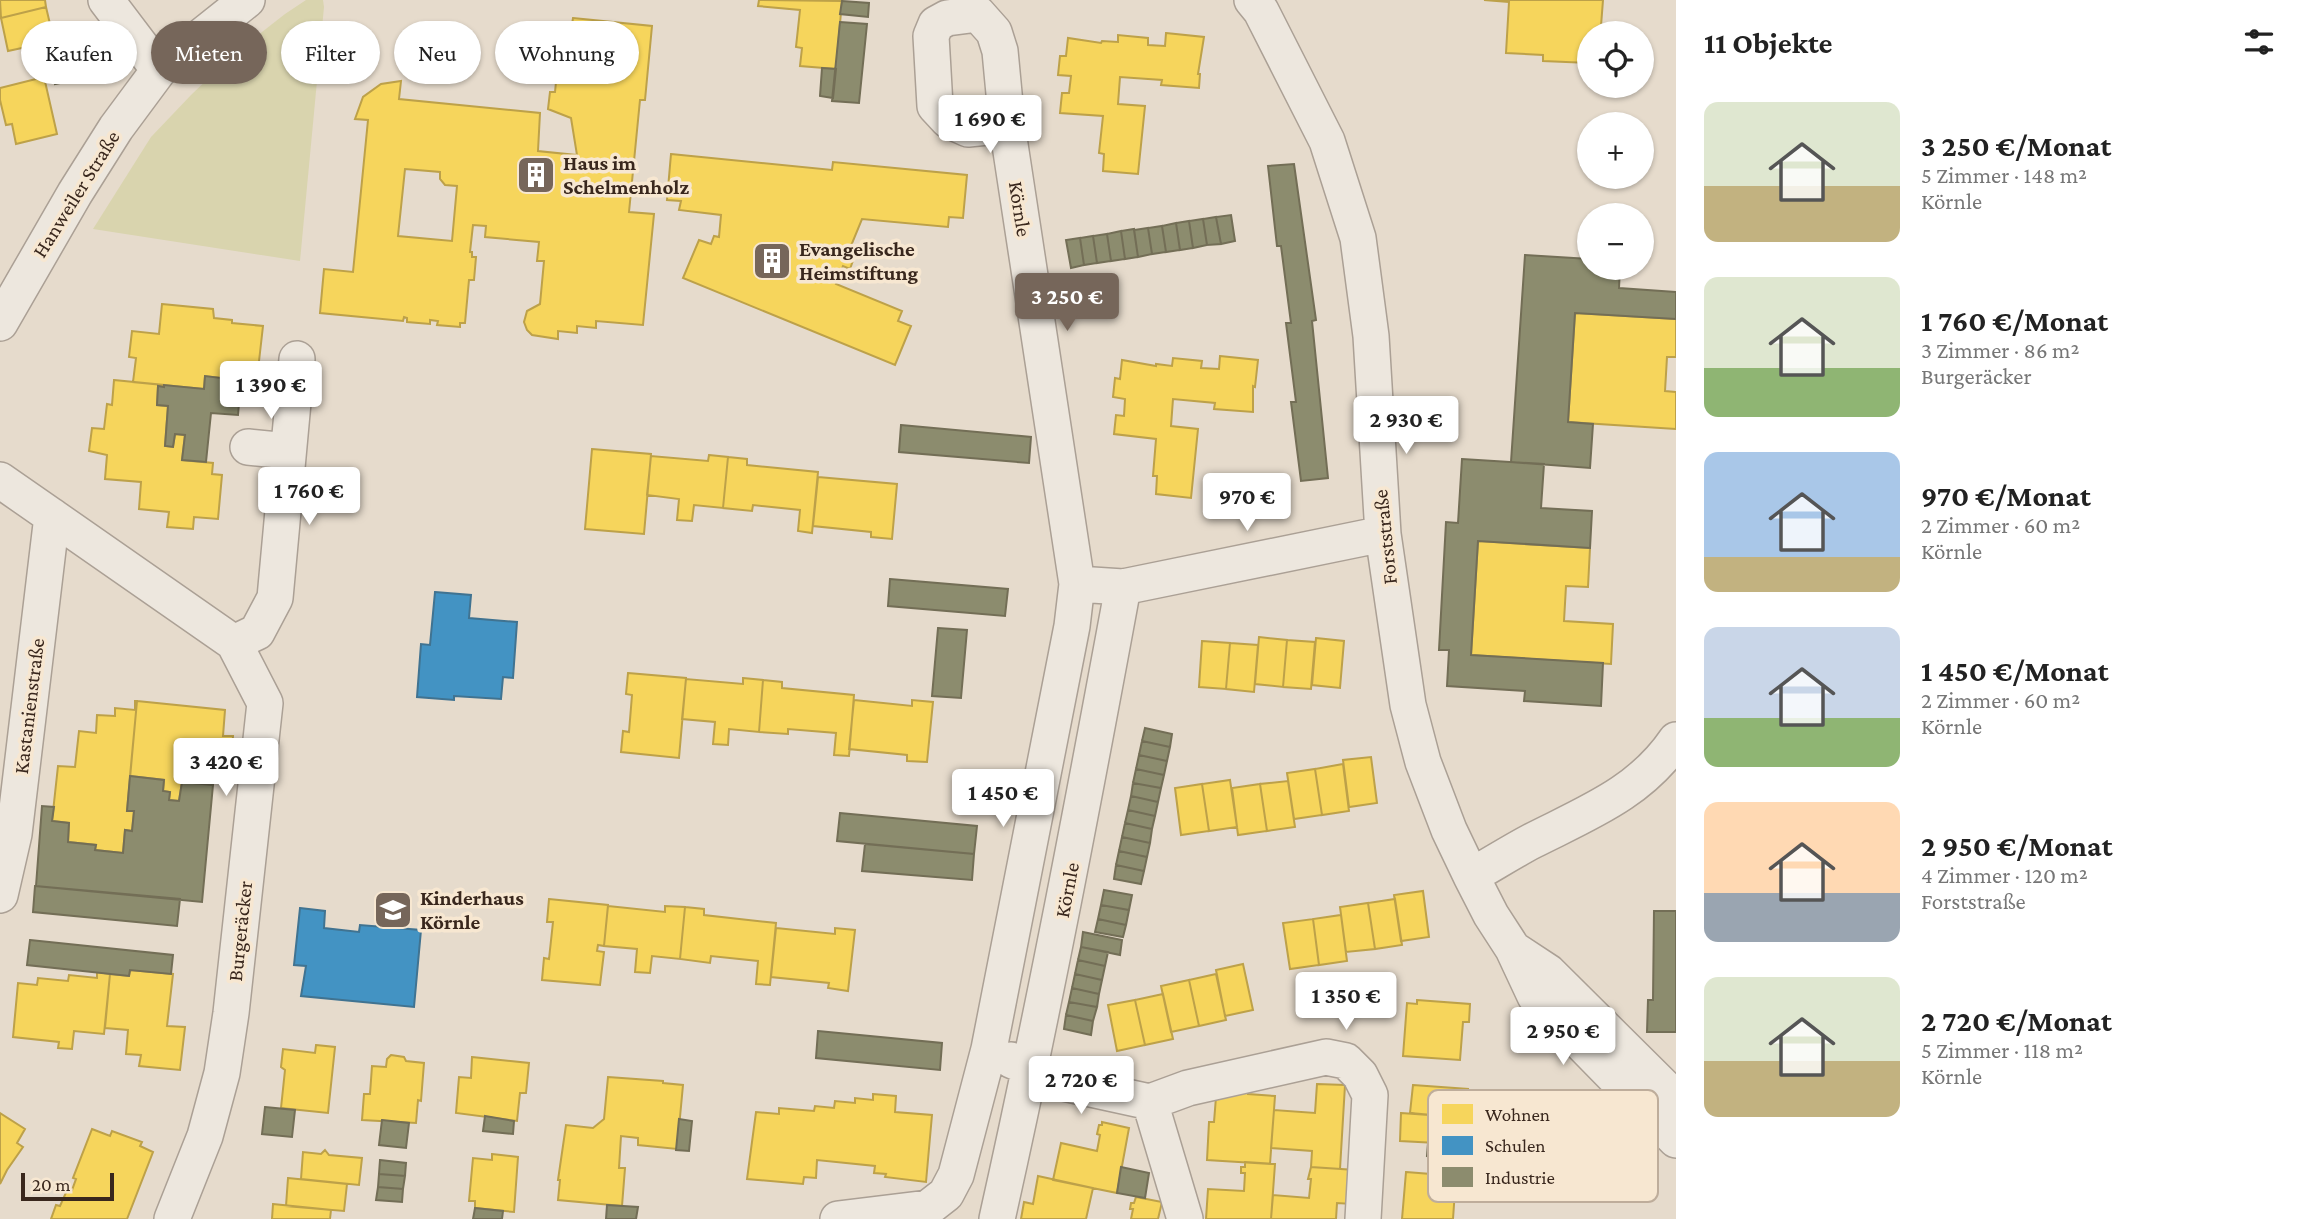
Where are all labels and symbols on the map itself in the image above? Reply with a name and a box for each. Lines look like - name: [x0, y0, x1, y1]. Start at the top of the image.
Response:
- pin: 1 690 €: [925, 96, 1055, 155]
- street label: Hanweiler Straße: [27, 126, 125, 262]
- place label: Haus im Schelmenholz: [563, 151, 689, 199]
- building icon: Haus im Schelmenholz: [515, 154, 557, 196]
- street label: Körnle: [1004, 180, 1036, 238]
- place label: Evangelische Heimstiftung: [799, 237, 919, 285]
- building icon: Evangelische Heimstiftung: [751, 240, 793, 282]
- pin: 3 250 €: [1002, 274, 1132, 333]
- pin: 1 390 €: [206, 362, 336, 421]
- pin: 2 930 €: [1341, 396, 1471, 456]
- pin: 1 760 €: [244, 468, 374, 527]
- pin: 970 €: [1198, 474, 1296, 533]
- street label: Forststraße: [1368, 488, 1402, 586]
- street label: Kastanienstraße: [9, 637, 49, 775]
- pin: 3 420 €: [161, 738, 291, 798]
- pin: 1 450 €: [938, 770, 1068, 829]
- street label: Körnle: [1050, 860, 1084, 920]
- street label: Burgeräcker: [223, 879, 257, 982]
- place label: Kinderhaus Körnle: [420, 886, 524, 934]
- school or university icon: Kinderhaus Körnle: [372, 889, 414, 931]
- pin: 1 350 €: [1281, 972, 1411, 1032]
- pin: 2 950 €: [1498, 1007, 1628, 1067]
- pin: 2 720 €: [1016, 1056, 1146, 1116]
- legend: [1428, 1090, 1658, 1202]
- text: Wohnen: [1485, 1104, 1550, 1125]
- text: Schulen: [1485, 1135, 1546, 1156]
- text: Industrie: [1485, 1167, 1555, 1188]
- scale bar: [21, 1170, 114, 1202]

